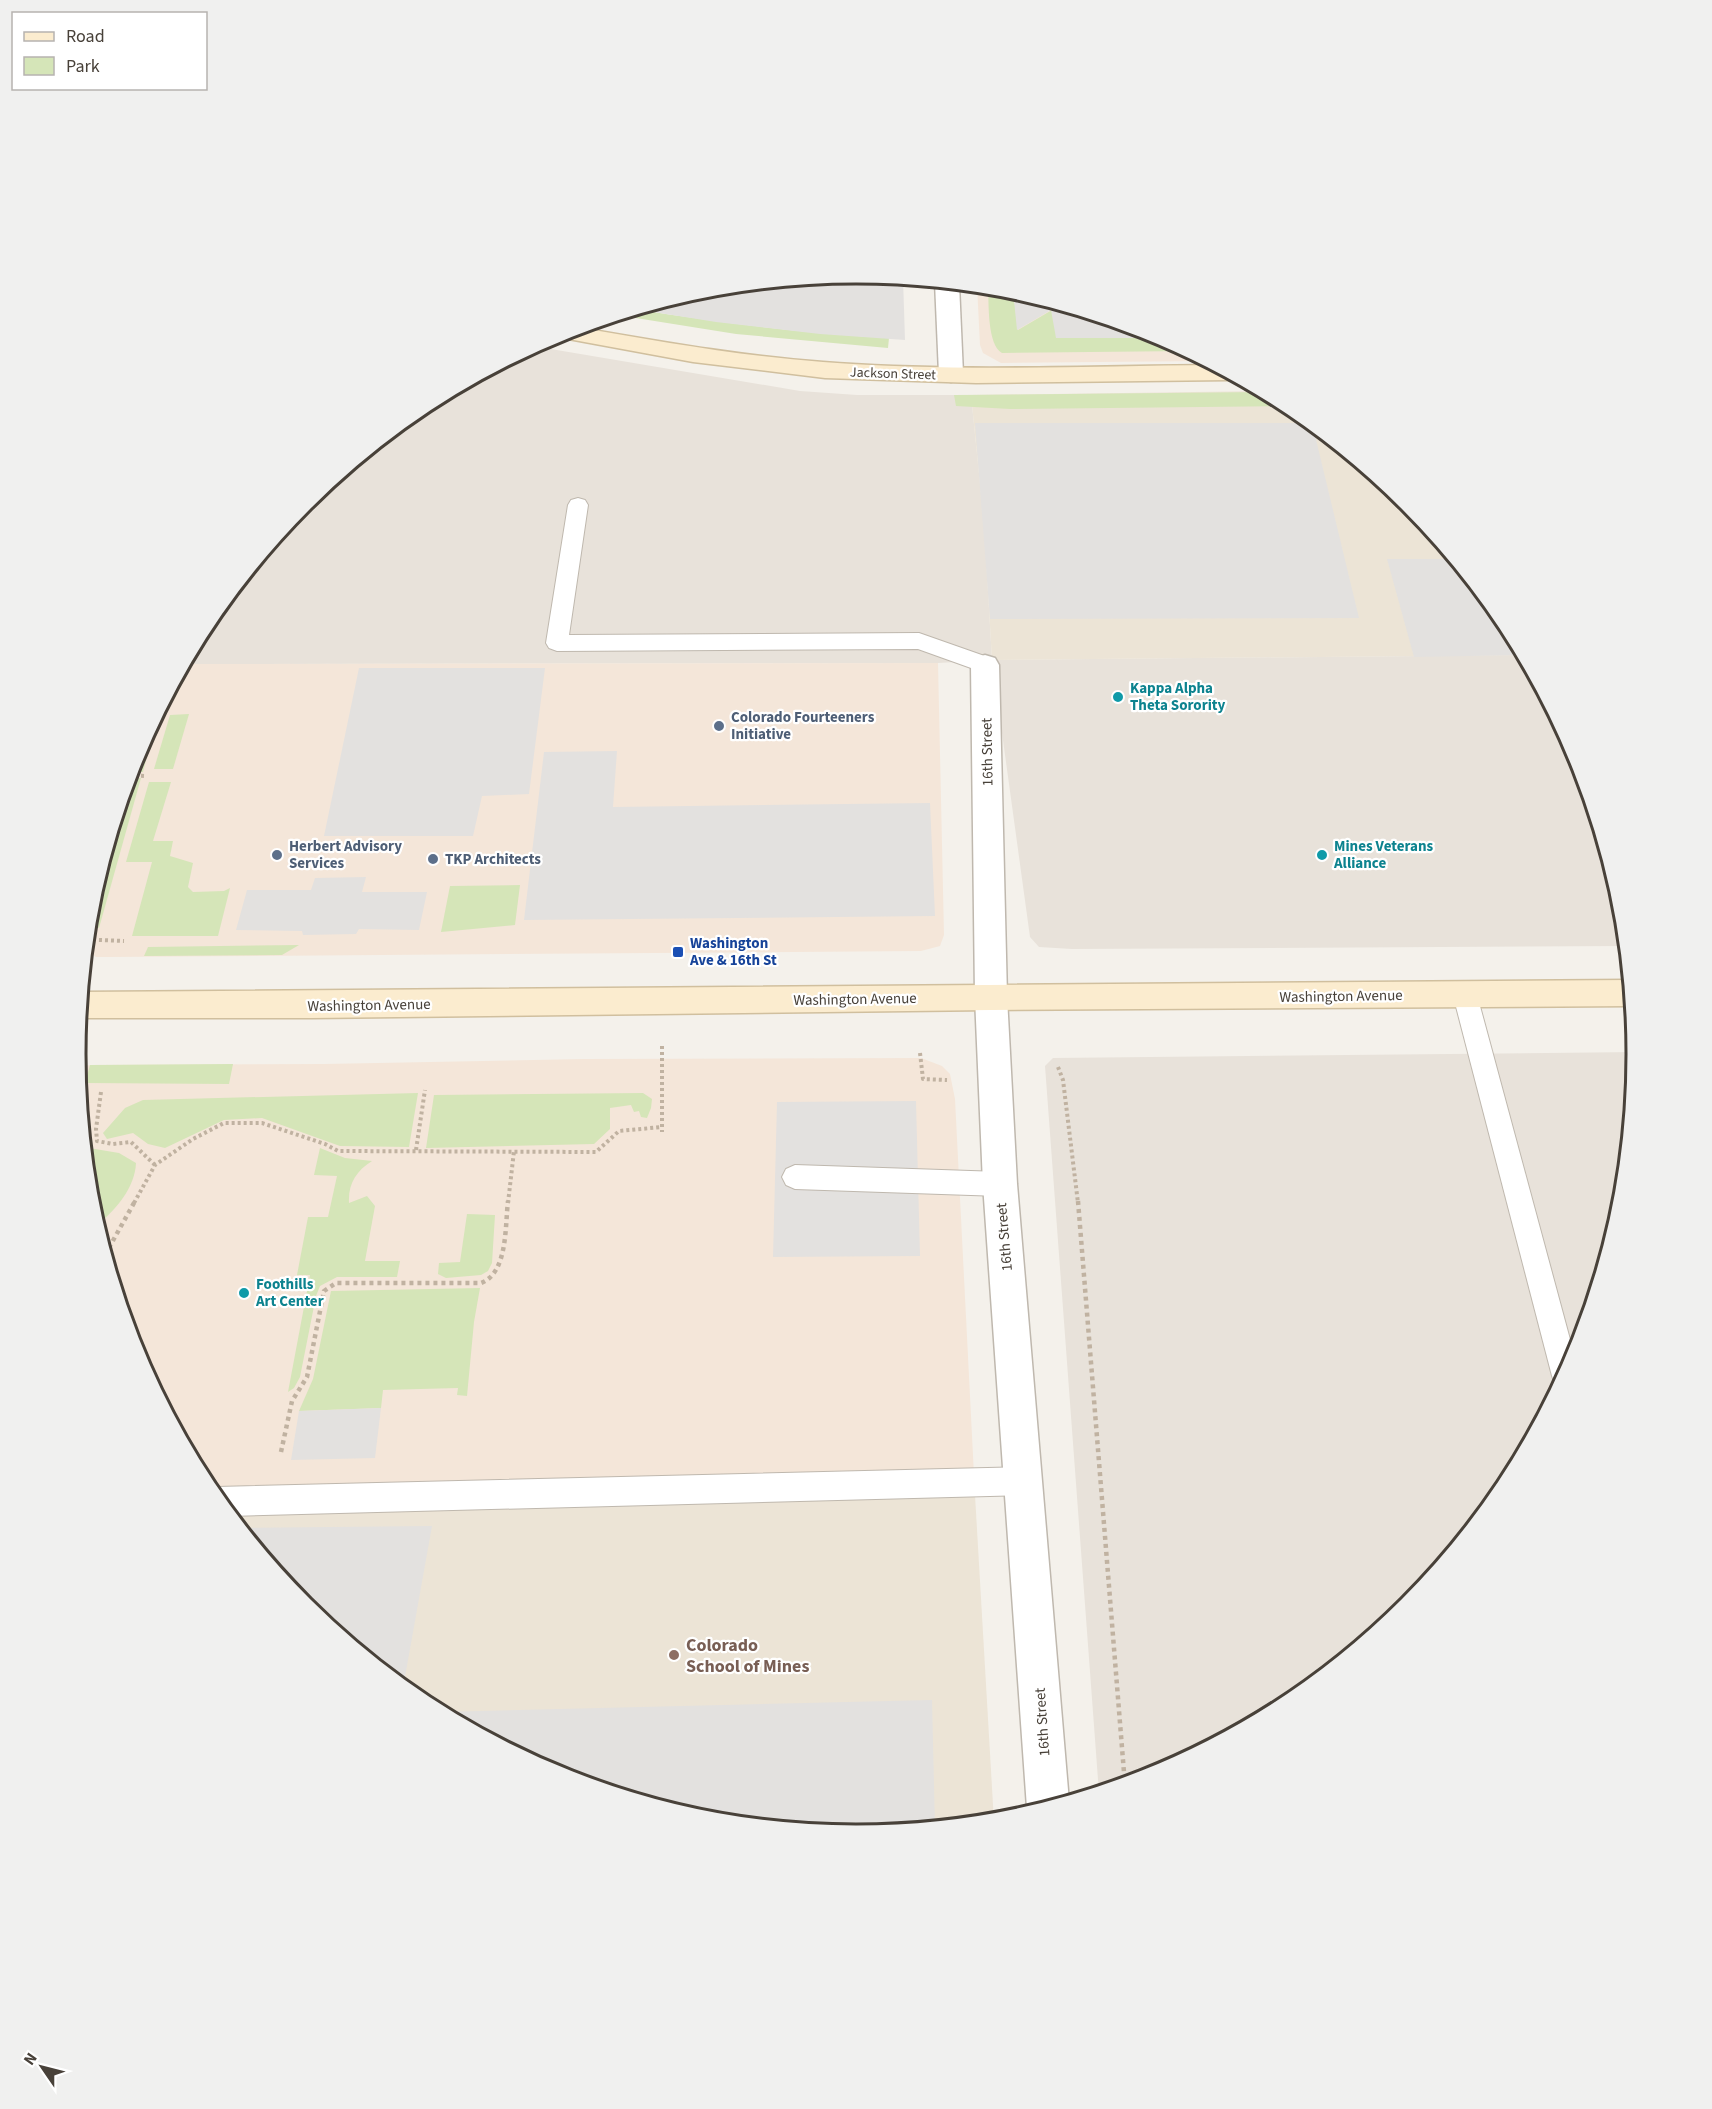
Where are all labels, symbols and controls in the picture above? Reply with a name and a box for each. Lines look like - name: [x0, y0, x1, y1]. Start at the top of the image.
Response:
- legend: [12, 12, 207, 90]
- text: Road: [66, 24, 105, 49]
- text: Park: [66, 54, 100, 79]
- street label: Jackson Street: [850, 363, 937, 386]
- place label: Kappa Alpha Theta Sorority: [1130, 678, 1226, 716]
- marker: Kappa Alpha Theta Sorority: [1111, 690, 1125, 704]
- place label: Colorado Fourteeners Initiative: [731, 707, 875, 745]
- street label: 16th Street: [976, 717, 999, 787]
- marker: Colorado Fourteeners Initiative: [712, 719, 726, 733]
- place label: Herbert Advisory Services: [289, 836, 402, 874]
- place label: Mines Veterans Alliance: [1333, 836, 1434, 874]
- marker: Herbert Advisory Services: [270, 848, 284, 862]
- marker: Mines Veterans Alliance: [1315, 848, 1329, 862]
- place label: TKP Architects: [445, 849, 541, 870]
- marker: TKP Architects: [426, 852, 440, 866]
- place label: Washington Ave & 16th St: [689, 933, 777, 971]
- marker: Washington Ave & 16th St: [671, 945, 685, 959]
- street label: Washington Avenue: [1279, 985, 1403, 1008]
- street label: Washington Avenue: [793, 988, 917, 1011]
- street label: Washington Avenue: [307, 994, 431, 1017]
- street label: 16th Street: [991, 1202, 1018, 1272]
- place label: Foothills Art Center: [255, 1274, 324, 1312]
- marker: Foothills Art Center: [237, 1286, 251, 1300]
- place label: Colorado School of Mines: [686, 1633, 809, 1679]
- marker: Colorado School of Mines: [667, 1648, 681, 1662]
- street label: 16th Street: [1030, 1687, 1055, 1757]
- north arrow: [12, 2037, 72, 2097]
- text: N: [18, 2048, 43, 2070]

